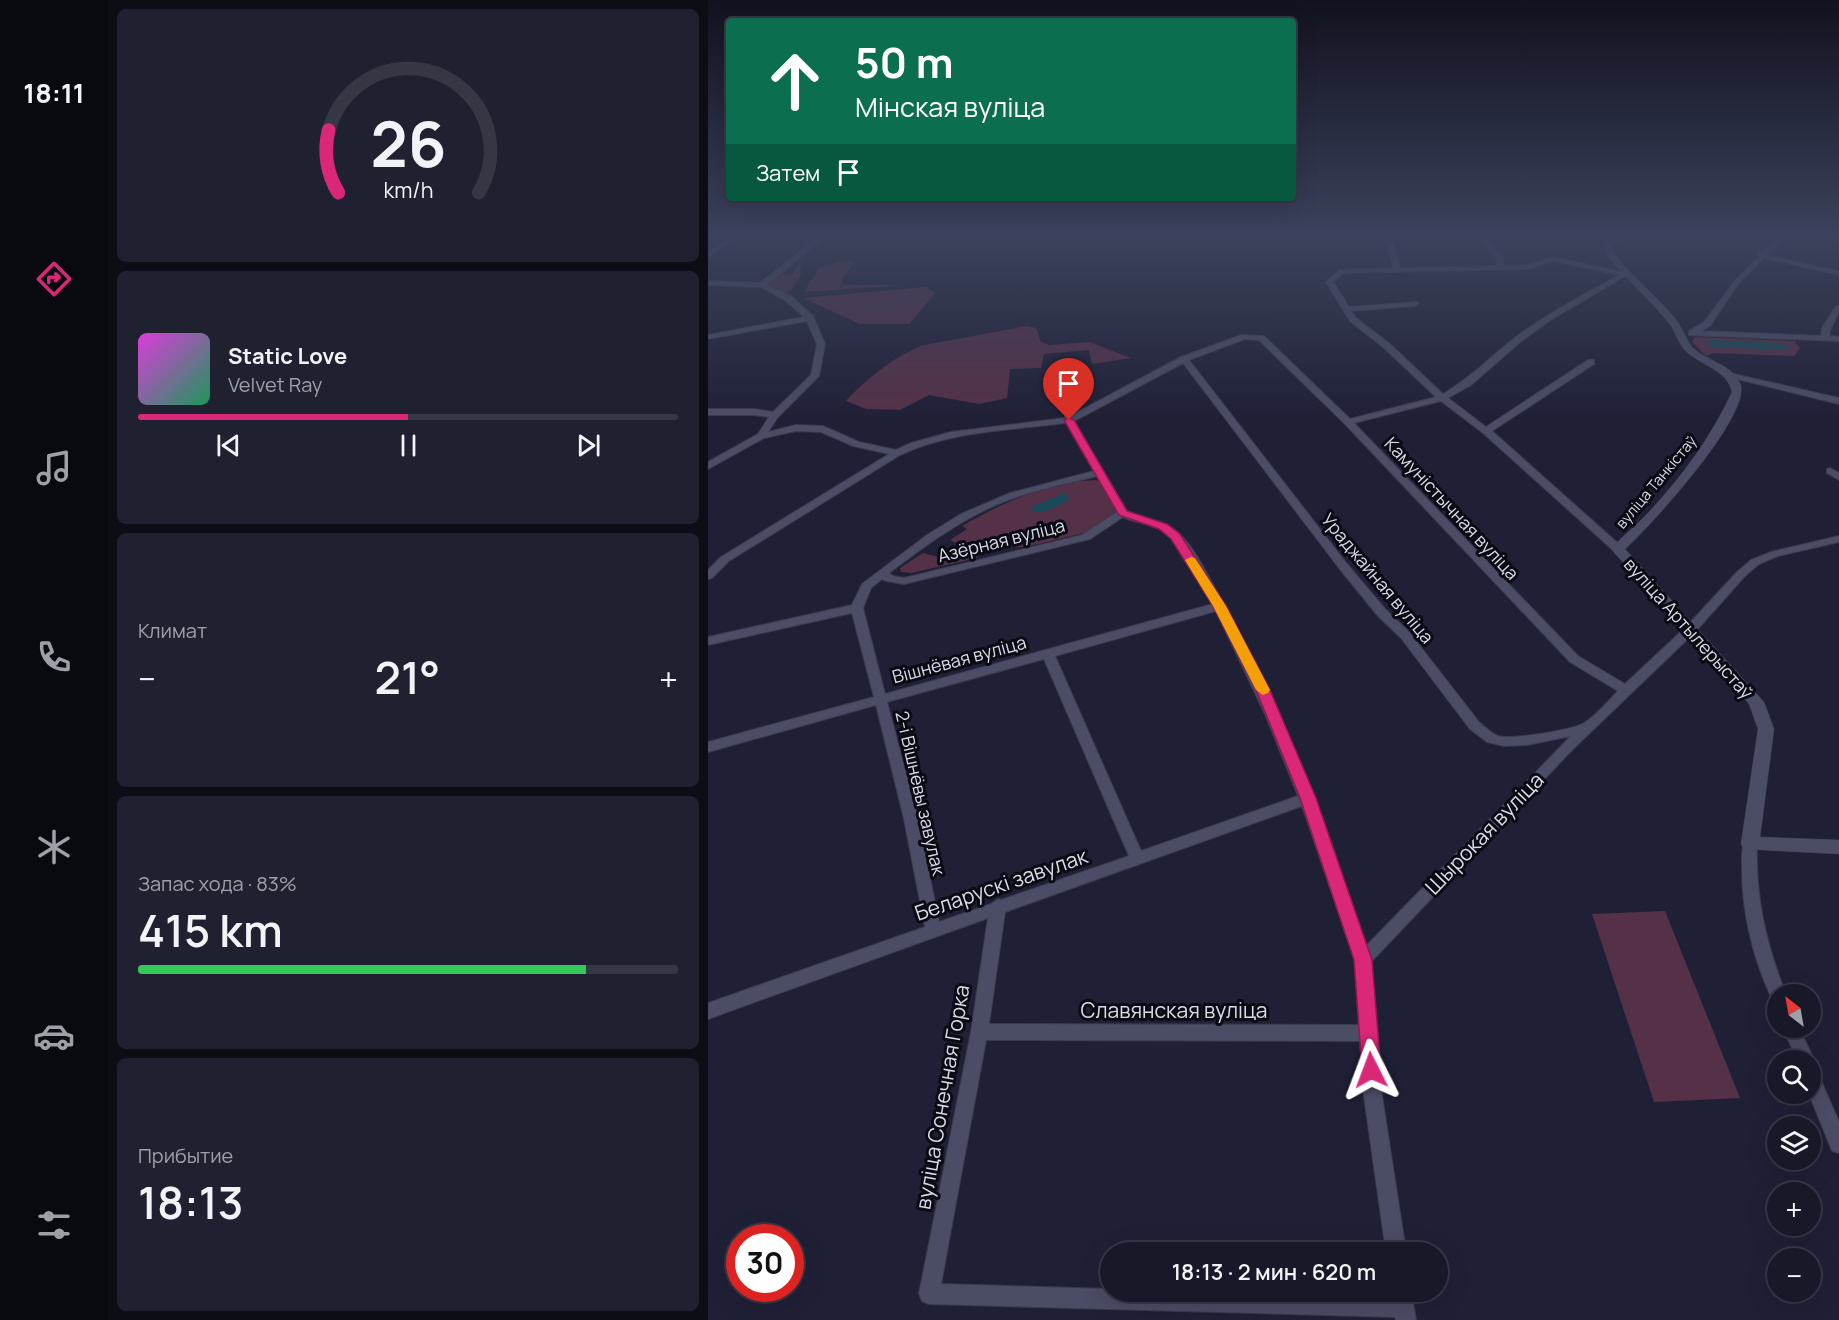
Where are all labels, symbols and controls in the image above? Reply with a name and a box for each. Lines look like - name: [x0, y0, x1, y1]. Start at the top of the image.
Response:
- text: 50 m: [855, 33, 953, 91]
- icon: ahead: [756, 42, 834, 120]
- text: 18:11: [23, 74, 85, 111]
- text: Мінская вуліца: [855, 88, 1045, 125]
- text: 26: [370, 100, 446, 186]
- icon: arrive: [832, 156, 865, 189]
- text: Затем: [756, 158, 820, 188]
- text: km/h: [383, 175, 433, 204]
- icon: directions: [33, 258, 75, 300]
- text: Static Love: [228, 341, 347, 371]
- pin: [1043, 358, 1094, 420]
- icon: arrive: [1052, 367, 1085, 400]
- text: Velvet Ray: [228, 371, 322, 398]
- icon: previous: [212, 429, 245, 462]
- icon: pause: [392, 429, 425, 462]
- icon: next: [572, 429, 605, 462]
- street label: вуліца Танкістаў: [1611, 431, 1701, 533]
- street label: Камуністычная вуліца: [1380, 432, 1524, 584]
- icon: music: [33, 447, 75, 489]
- street label: Ураджайная вуліца: [1316, 508, 1440, 648]
- street label: Азёрная вуліца: [935, 513, 1067, 567]
- street label: вуліца Артылерыстаў: [1619, 552, 1759, 704]
- text: Климат: [138, 617, 207, 644]
- street label: Вішнёвая вуліца: [889, 630, 1029, 688]
- icon: phone: [33, 636, 75, 678]
- text: 21°: [375, 646, 440, 708]
- text: −: [138, 656, 156, 701]
- text: +: [659, 656, 678, 701]
- street label: 2-і Вішнёвы завулак: [890, 708, 952, 879]
- street label: Шырокая вуліца: [1419, 766, 1549, 900]
- icon: climate: [33, 826, 75, 868]
- street label: Беларускі завулак: [911, 841, 1092, 927]
- text: Запас хода · 83%: [138, 870, 297, 897]
- text: 415 km: [138, 899, 283, 961]
- street label: вуліца Сонечная Горка: [908, 983, 976, 1211]
- north arrow: [1767, 984, 1821, 1038]
- map controls: [1767, 984, 1821, 1302]
- street label: Славянская вуліца: [1080, 996, 1268, 1024]
- icon: car: [33, 1015, 75, 1057]
- position arrow: [1339, 1038, 1403, 1102]
- button: search: [1767, 1050, 1821, 1104]
- button: layers: [1767, 1116, 1821, 1170]
- text: Прибытие: [138, 1142, 233, 1169]
- text: 18:13: [138, 1171, 244, 1233]
- button: +: [1767, 1182, 1821, 1236]
- icon: filters: [33, 1204, 75, 1246]
- speed limit sign: 30: [726, 1224, 804, 1302]
- button: −: [1767, 1248, 1821, 1302]
- text: 18:13 · 2 мин · 620 m: [1172, 1257, 1376, 1287]

